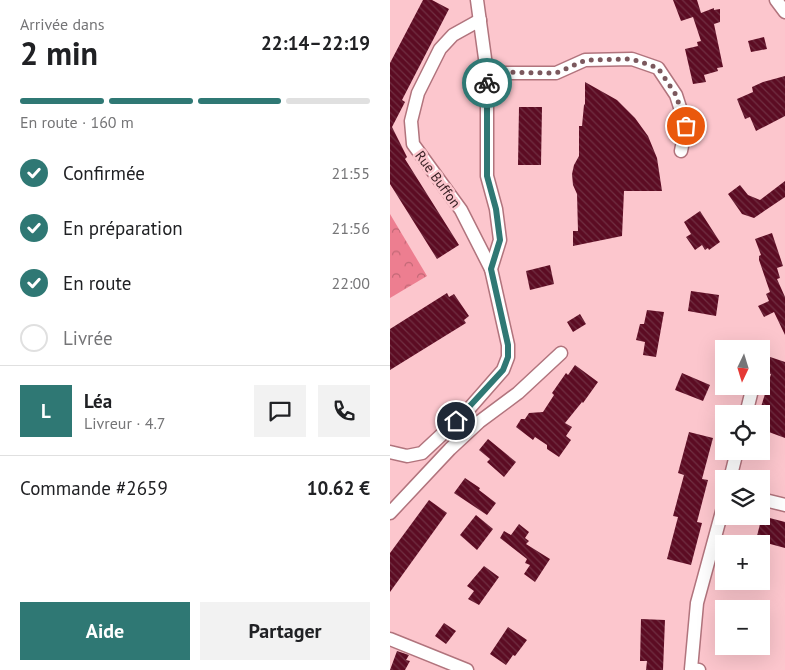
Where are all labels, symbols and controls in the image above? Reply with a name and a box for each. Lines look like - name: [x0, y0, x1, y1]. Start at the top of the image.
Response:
- text: Arrivée dans: [20, 14, 104, 34]
- text: 22:14–22:19: [261, 31, 370, 55]
- text: 2 min: [20, 32, 98, 74]
- courier: [462, 58, 512, 108]
- icon: bike: [473, 69, 501, 97]
- pin: [665, 105, 707, 147]
- text: En route · 160 m: [20, 112, 134, 132]
- icon: bag: [672, 112, 700, 140]
- street label: Rue Buffon: [411, 147, 465, 211]
- icon: check: [20, 159, 48, 187]
- text: Confirmée: [63, 161, 145, 185]
- text: 21:55: [332, 163, 370, 183]
- icon: check: [20, 214, 48, 242]
- text: En préparation: [63, 216, 183, 240]
- text: 21:56: [332, 218, 370, 238]
- icon: check: [20, 269, 48, 297]
- text: En route: [63, 271, 131, 295]
- text: 22:00: [332, 273, 370, 293]
- text: Livrée: [63, 326, 113, 350]
- north arrow: [715, 340, 770, 395]
- map controls: [715, 340, 770, 655]
- button: chat: [254, 385, 306, 437]
- button: phone: [318, 385, 370, 437]
- text: Léa: [84, 389, 112, 413]
- text: L: [41, 399, 51, 423]
- pin: [435, 400, 477, 442]
- button: locate: [715, 405, 770, 460]
- icon: home: [442, 407, 470, 435]
- text: Livreur · 4.7: [84, 413, 166, 433]
- button: layers: [715, 470, 770, 525]
- text: Commande #2659: [20, 476, 168, 500]
- text: 10.62 €: [307, 476, 370, 500]
- button: +: [715, 535, 770, 590]
- button: −: [715, 600, 770, 655]
- button: Aide: [20, 602, 190, 660]
- button: Partager: [200, 602, 370, 660]

